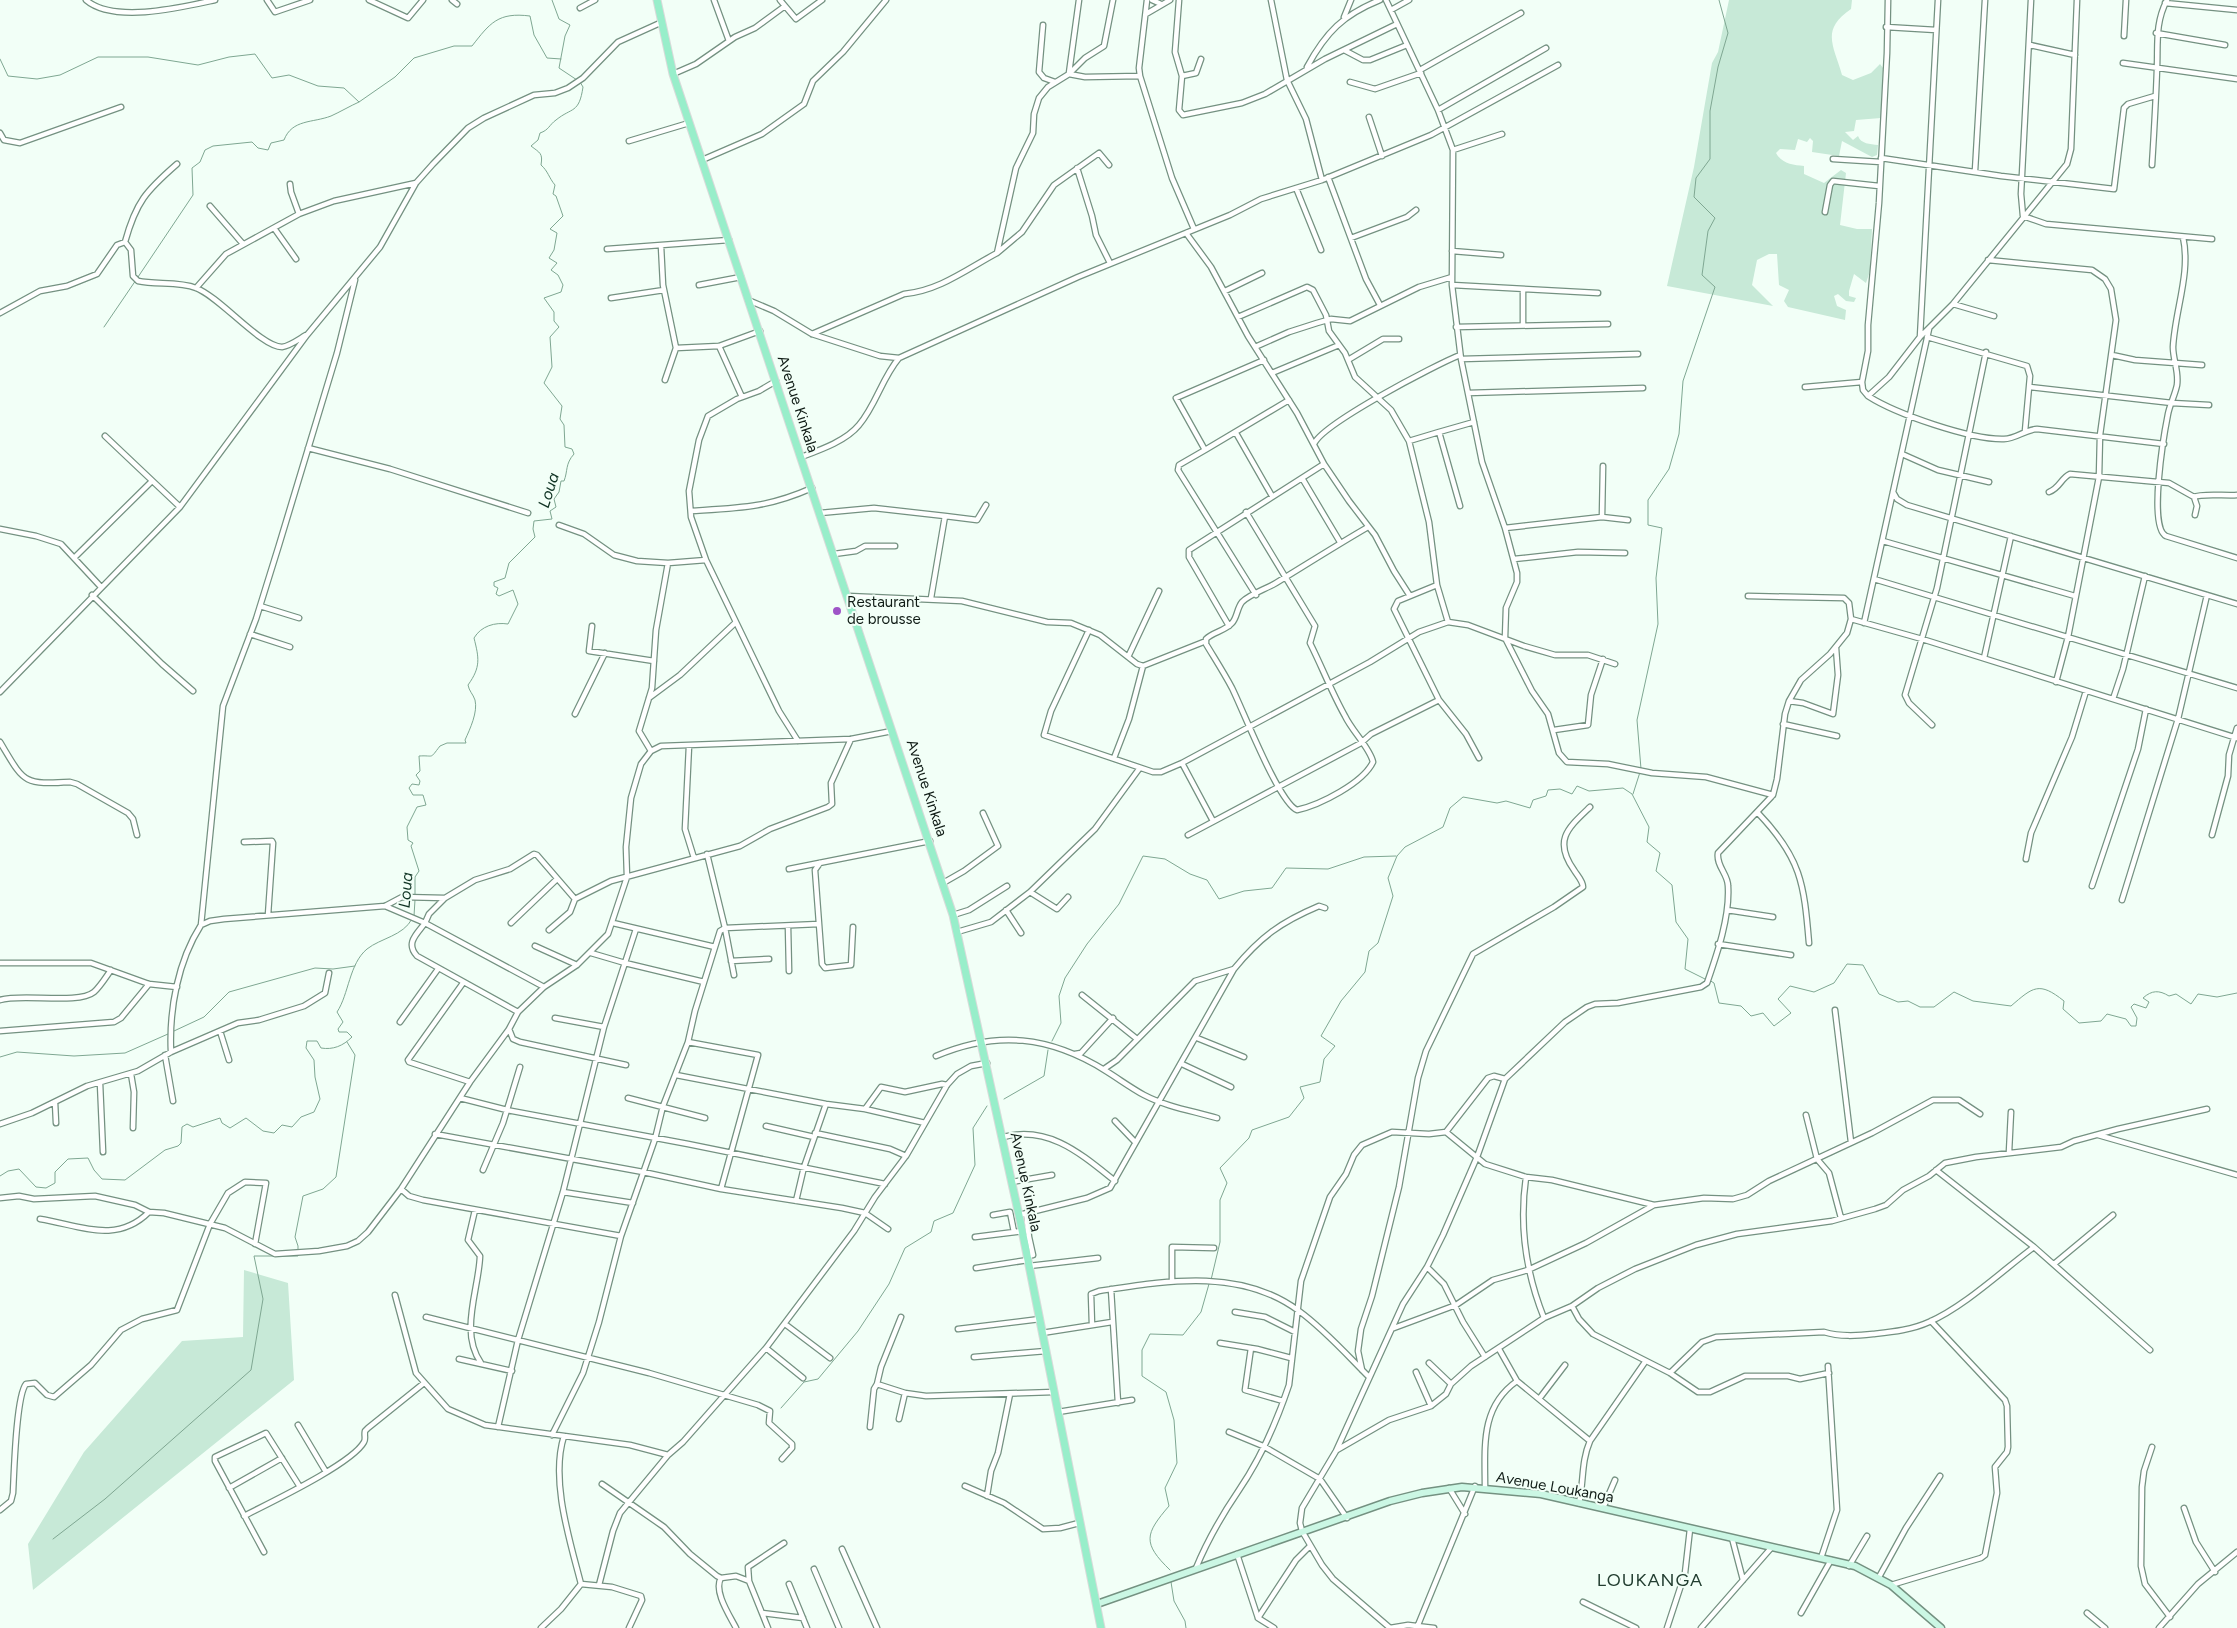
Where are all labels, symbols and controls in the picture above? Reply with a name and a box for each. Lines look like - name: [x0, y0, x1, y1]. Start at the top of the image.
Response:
- street label: Avenue Kinkala: [774, 353, 822, 455]
- water label: Loua: [534, 470, 563, 510]
- place label: Restaurant de brousse: [847, 593, 921, 628]
- marker: Restaurant de brousse: [831, 605, 843, 617]
- street label: Avenue Kinkala: [903, 737, 951, 839]
- water label: Loua: [394, 871, 417, 909]
- street label: Avenue Kinkala: [1007, 1131, 1045, 1233]
- street label: Avenue Loukanga: [1495, 1468, 1615, 1506]
- district label: LOUKANGA: [1597, 1569, 1703, 1591]

